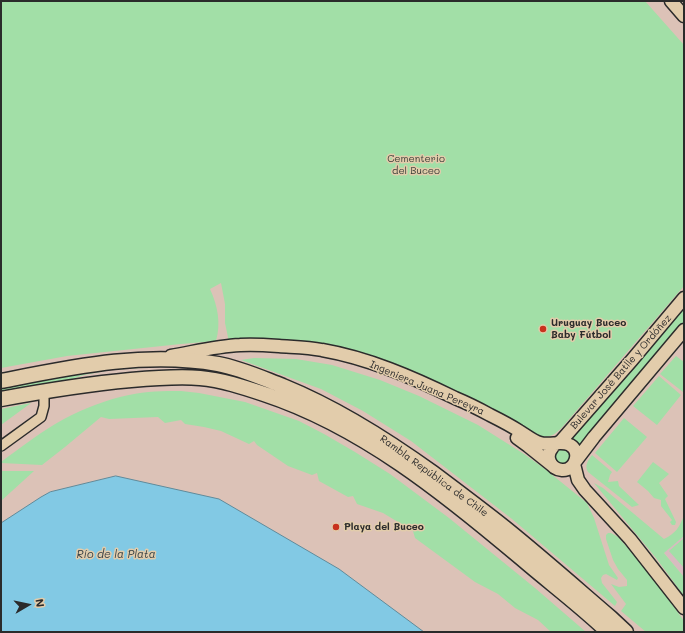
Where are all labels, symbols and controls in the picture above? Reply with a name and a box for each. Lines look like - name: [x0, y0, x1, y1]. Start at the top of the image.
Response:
- park label: Cementerio del Buceo: [387, 153, 445, 176]
- street label: Bulevar José Batlle y Ordóñez: [568, 312, 674, 432]
- place label: Uruguay Buceo Baby Fútbol: [551, 317, 626, 340]
- marker: Uruguay Buceo Baby Fútbol: [538, 324, 548, 334]
- street label: Ingeniera Juana Pereyra: [368, 358, 486, 418]
- street label: Rambla República de Chile: [378, 433, 490, 519]
- place label: Playa del Buceo: [344, 521, 424, 533]
- marker: Playa del Buceo: [331, 522, 341, 532]
- water label: Río de la Plata: [76, 548, 156, 562]
- north arrow: [8, 585, 48, 625]
- text: N: [32, 598, 48, 608]

